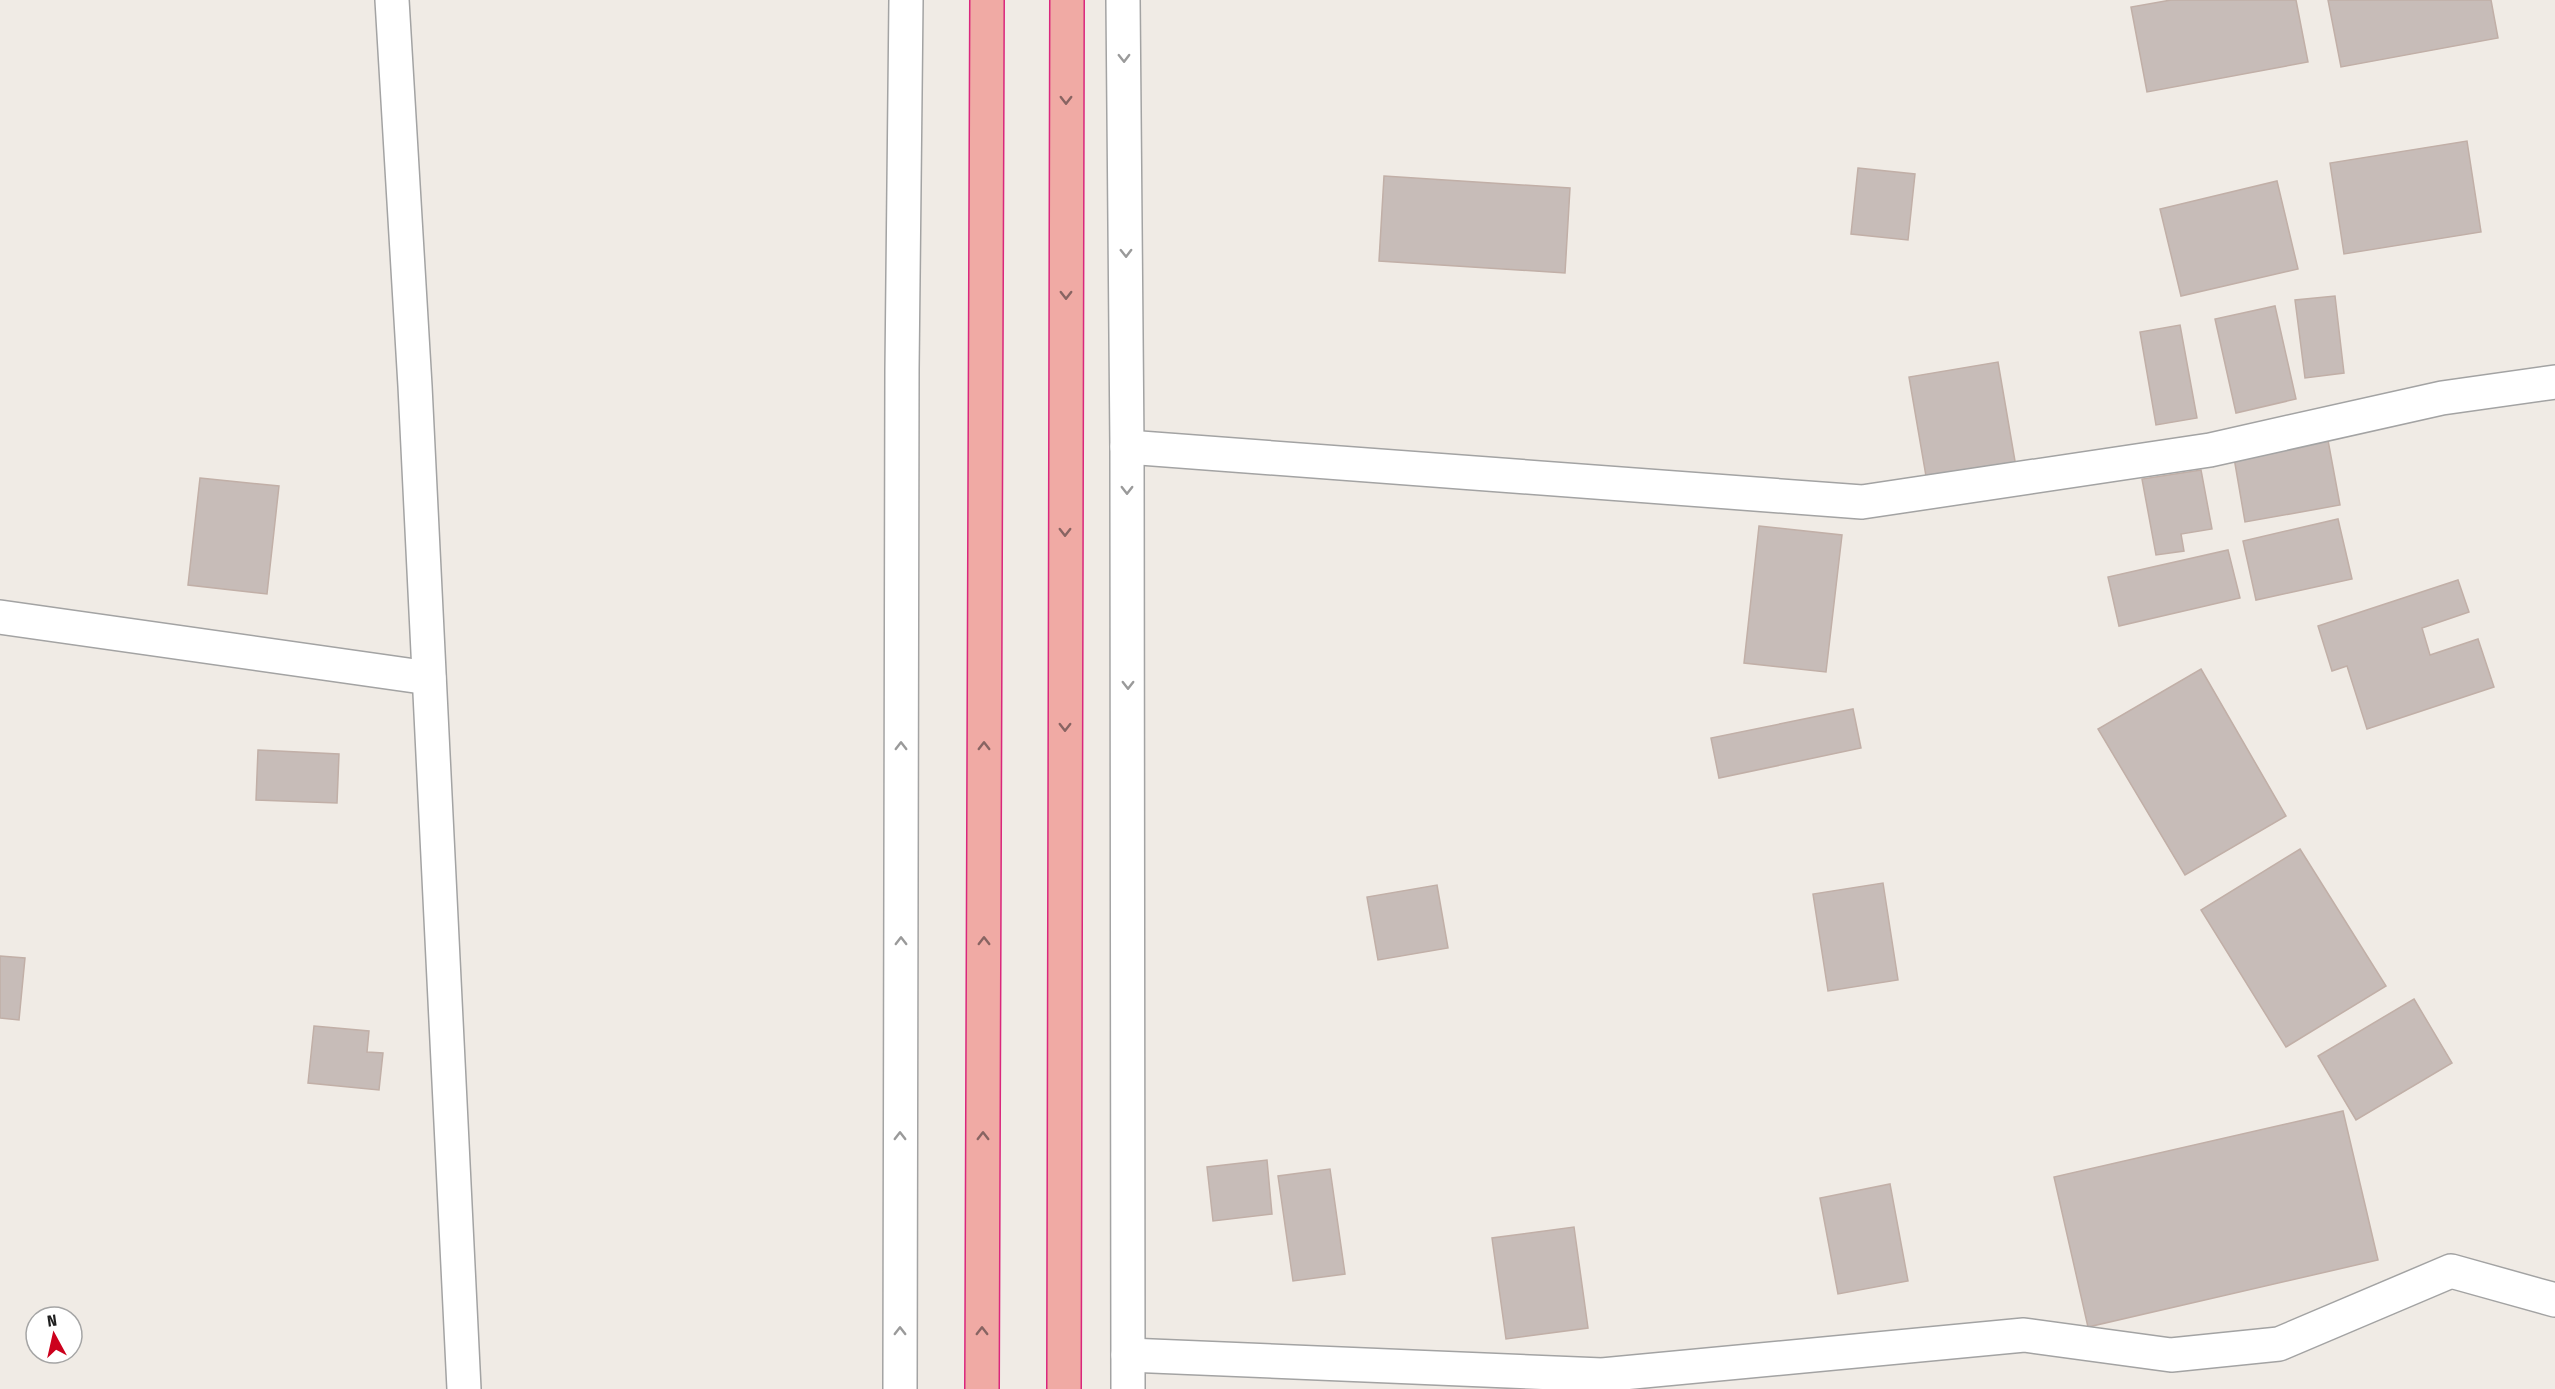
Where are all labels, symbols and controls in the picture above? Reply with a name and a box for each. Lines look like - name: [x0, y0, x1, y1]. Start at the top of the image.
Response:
- one-way arrow: [1118, 54, 1130, 63]
- one-way arrow: [1060, 96, 1072, 105]
- one-way arrow: [1120, 249, 1132, 258]
- one-way arrow: [1060, 291, 1072, 300]
- one-way arrow: [1121, 486, 1133, 495]
- one-way arrow: [1059, 528, 1071, 537]
- one-way arrow: [1121, 681, 1134, 690]
- one-way arrow: [1059, 723, 1071, 732]
- one-way arrow: [895, 741, 907, 750]
- one-way arrow: [978, 741, 990, 750]
- one-way arrow: [895, 936, 907, 945]
- one-way arrow: [978, 936, 990, 945]
- one-way arrow: [894, 1131, 906, 1140]
- one-way arrow: [977, 1131, 989, 1140]
- north arrow: [24, 1305, 84, 1365]
- text: N: [46, 1311, 58, 1331]
- one-way arrow: [894, 1326, 906, 1335]
- one-way arrow: [976, 1326, 988, 1335]

